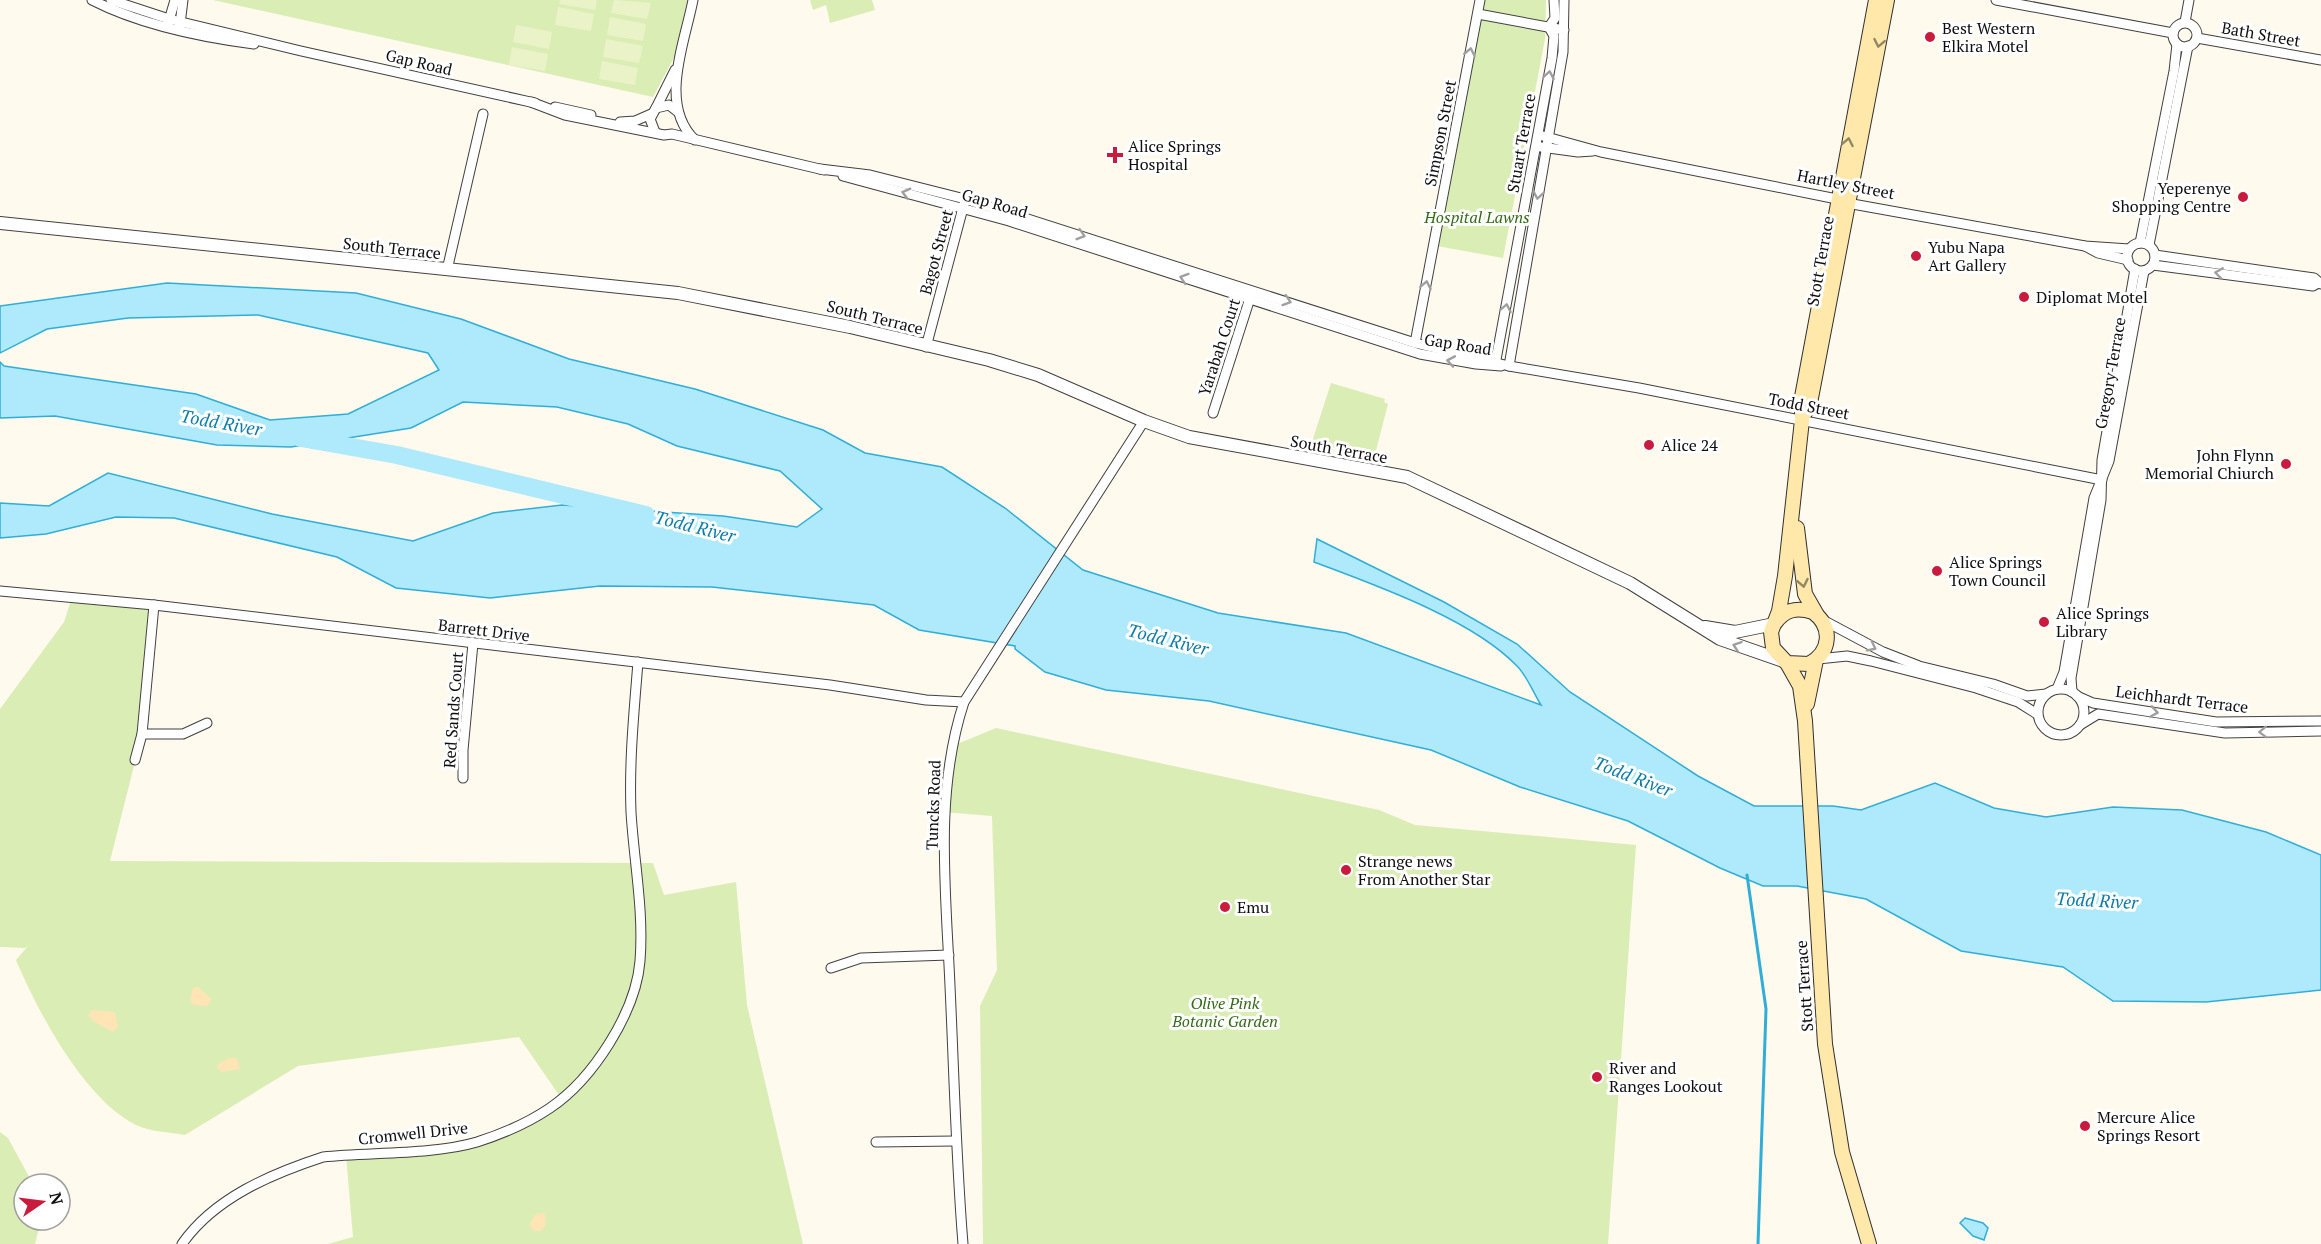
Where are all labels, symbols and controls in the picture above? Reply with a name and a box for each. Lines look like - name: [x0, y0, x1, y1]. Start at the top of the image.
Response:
- street label: Bath Street: [2220, 16, 2302, 52]
- place label: Best Western Elkira Motel: [1942, 17, 2036, 57]
- marker: Best Western Elkira Motel: [1923, 30, 1937, 44]
- one-way arrow: [1873, 37, 1886, 47]
- street label: Gap Road: [384, 44, 455, 80]
- one-way arrow: [1463, 48, 1476, 58]
- one-way arrow: [1542, 70, 1555, 80]
- street label: Simpson Street: [1419, 78, 1461, 188]
- street label: Stuart Terrace: [1501, 92, 1541, 194]
- place label: Alice Springs Hospital: [1128, 135, 1221, 175]
- one-way arrow: [1841, 137, 1854, 147]
- marker: Alice Springs Hospital: [1106, 146, 1124, 164]
- street label: Hartley Street: [1795, 164, 1897, 204]
- place label: Yeperenye Shopping Centre: [2112, 177, 2231, 217]
- street label: Gap Road: [959, 183, 1031, 223]
- one-way arrow: [901, 188, 911, 201]
- one-way arrow: [1532, 190, 1545, 200]
- marker: Yeperenye Shopping Centre: [2236, 190, 2250, 204]
- park label: Hospital Lawns: [1423, 206, 1530, 228]
- street label: Bagot Street: [914, 207, 958, 297]
- street label: Stott Terrace: [1801, 214, 1839, 308]
- one-way arrow: [1075, 228, 1086, 241]
- street label: South Terrace: [342, 232, 442, 264]
- place label: Yubu Napa Art Gallery: [1928, 236, 2007, 276]
- marker: Yubu Napa Art Gallery: [1909, 249, 1923, 263]
- one-way arrow: [2214, 268, 2224, 280]
- one-way arrow: [1179, 273, 1190, 285]
- one-way arrow: [1419, 280, 1432, 290]
- place label: Diplomat Motel: [2036, 286, 2148, 308]
- marker: Diplomat Motel: [2017, 290, 2031, 304]
- street label: South Terrace: [825, 294, 925, 340]
- one-way arrow: [1281, 294, 1292, 306]
- street label: Yarabah Court: [1193, 295, 1245, 399]
- one-way arrow: [1499, 303, 1512, 313]
- street label: Gregory Terrace: [2089, 315, 2131, 431]
- street label: Gap Road: [1423, 328, 1493, 360]
- one-way arrow: [1446, 355, 1455, 367]
- street label: Todd Street: [1767, 387, 1851, 425]
- water label: Todd River: [179, 403, 265, 441]
- street label: South Terrace: [1289, 430, 1389, 468]
- place label: Alice 24: [1661, 434, 1718, 456]
- marker: Alice 24: [1642, 438, 1656, 452]
- place label: John Flynn Memorial Chiurch: [2145, 444, 2275, 484]
- marker: John Flynn Memorial Chiurch: [2279, 457, 2293, 471]
- water label: Todd River: [652, 504, 739, 548]
- place label: Alice Springs Town Council: [1949, 551, 2046, 591]
- marker: Alice Springs Town Council: [1930, 564, 1944, 578]
- one-way arrow: [1796, 578, 1809, 588]
- place label: Alice Springs Library: [2056, 602, 2149, 642]
- street label: Barrett Drive: [437, 613, 531, 647]
- marker: Alice Springs Library: [2037, 615, 2051, 629]
- water label: Todd River: [1125, 617, 1212, 661]
- one-way arrow: [1732, 640, 1743, 653]
- one-way arrow: [1866, 640, 1876, 651]
- street label: Red Sands Court: [438, 651, 468, 769]
- street label: Leichhardt Terrace: [2114, 680, 2250, 718]
- one-way arrow: [2149, 705, 2159, 718]
- one-way arrow: [2258, 726, 2267, 739]
- water label: Todd River: [1591, 750, 1677, 802]
- street label: Tuncks Road: [920, 759, 946, 851]
- place label: Strange news From Another Star: [1358, 850, 1491, 890]
- marker: Strange news From Another Star: [1339, 863, 1353, 877]
- water label: Todd River: [2055, 886, 2140, 914]
- place label: Emu: [1237, 896, 1269, 918]
- marker: Emu: [1218, 900, 1232, 914]
- street label: Stott Terrace: [1790, 940, 1818, 1032]
- park label: Olive Pink Botanic Garden: [1171, 992, 1278, 1032]
- place label: River and Ranges Lookout: [1609, 1057, 1723, 1097]
- marker: River and Ranges Lookout: [1590, 1070, 1604, 1084]
- place label: Mercure Alice Springs Resort: [2097, 1106, 2200, 1146]
- street label: Cromwell Drive: [357, 1116, 469, 1150]
- marker: Mercure Alice Springs Resort: [2078, 1119, 2092, 1133]
- north arrow: [12, 1172, 72, 1232]
- text: N: [44, 1190, 69, 1207]

